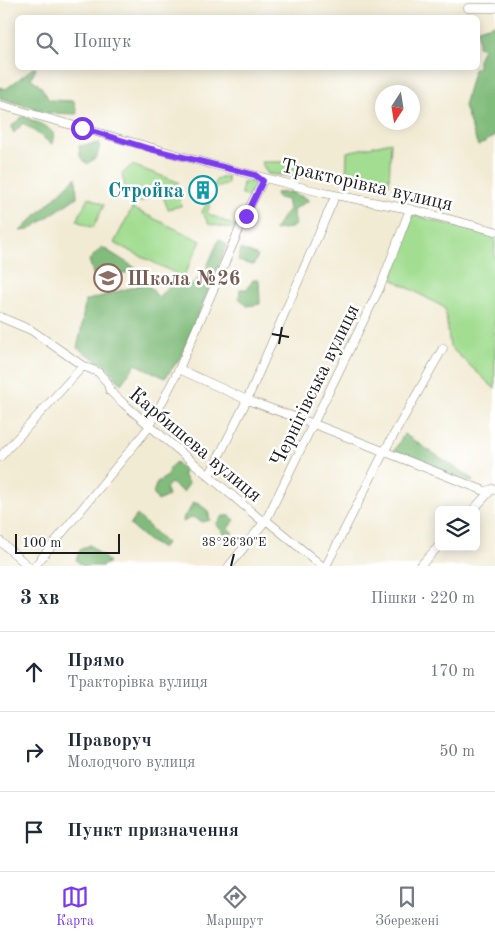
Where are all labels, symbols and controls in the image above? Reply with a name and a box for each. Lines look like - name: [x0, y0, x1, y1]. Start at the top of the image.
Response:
- search box: [15, 15, 480, 70]
- icon: search: [33, 29, 61, 57]
- text: Пошук: [73, 33, 131, 52]
- north arrow: [375, 85, 420, 130]
- route start: [71, 117, 94, 140]
- street label: Тракторівка вулиця: [279, 156, 455, 215]
- building icon: Стройка: [188, 175, 218, 205]
- place label: Стройка: [108, 182, 184, 202]
- route end: [235, 205, 258, 228]
- school or university icon: Школа №26: [93, 263, 123, 293]
- place label: Школа №26: [127, 270, 240, 290]
- street label: Чернігівська вулиця: [268, 301, 364, 470]
- street label: Карбишева вулиця: [125, 384, 265, 507]
- map controls: [435, 506, 480, 551]
- button: layers: [435, 506, 480, 551]
- scale bar: [15, 531, 120, 554]
- text: 100 m: [22, 536, 61, 550]
- text: 38°26'30"E: [202, 537, 266, 549]
- text: 3 хв: [20, 588, 59, 609]
- text: Пішки · 220 m: [371, 591, 475, 607]
- text: Прямо: [67, 652, 125, 671]
- icon: ahead: [20, 658, 48, 686]
- text: 170 m: [430, 664, 475, 680]
- text: Тракторівка вулиця: [67, 675, 208, 691]
- text: Праворуч: [67, 732, 152, 751]
- icon: right: [20, 738, 48, 766]
- text: 50 m: [439, 744, 475, 760]
- text: Молодчого вулиця: [67, 755, 195, 771]
- icon: arrive: [20, 818, 48, 846]
- text: Пункт призначення: [67, 822, 239, 841]
- tab: Карта: [56, 883, 94, 930]
- tab: Маршрут: [206, 883, 263, 930]
- tab: Збережені: [375, 883, 439, 930]

